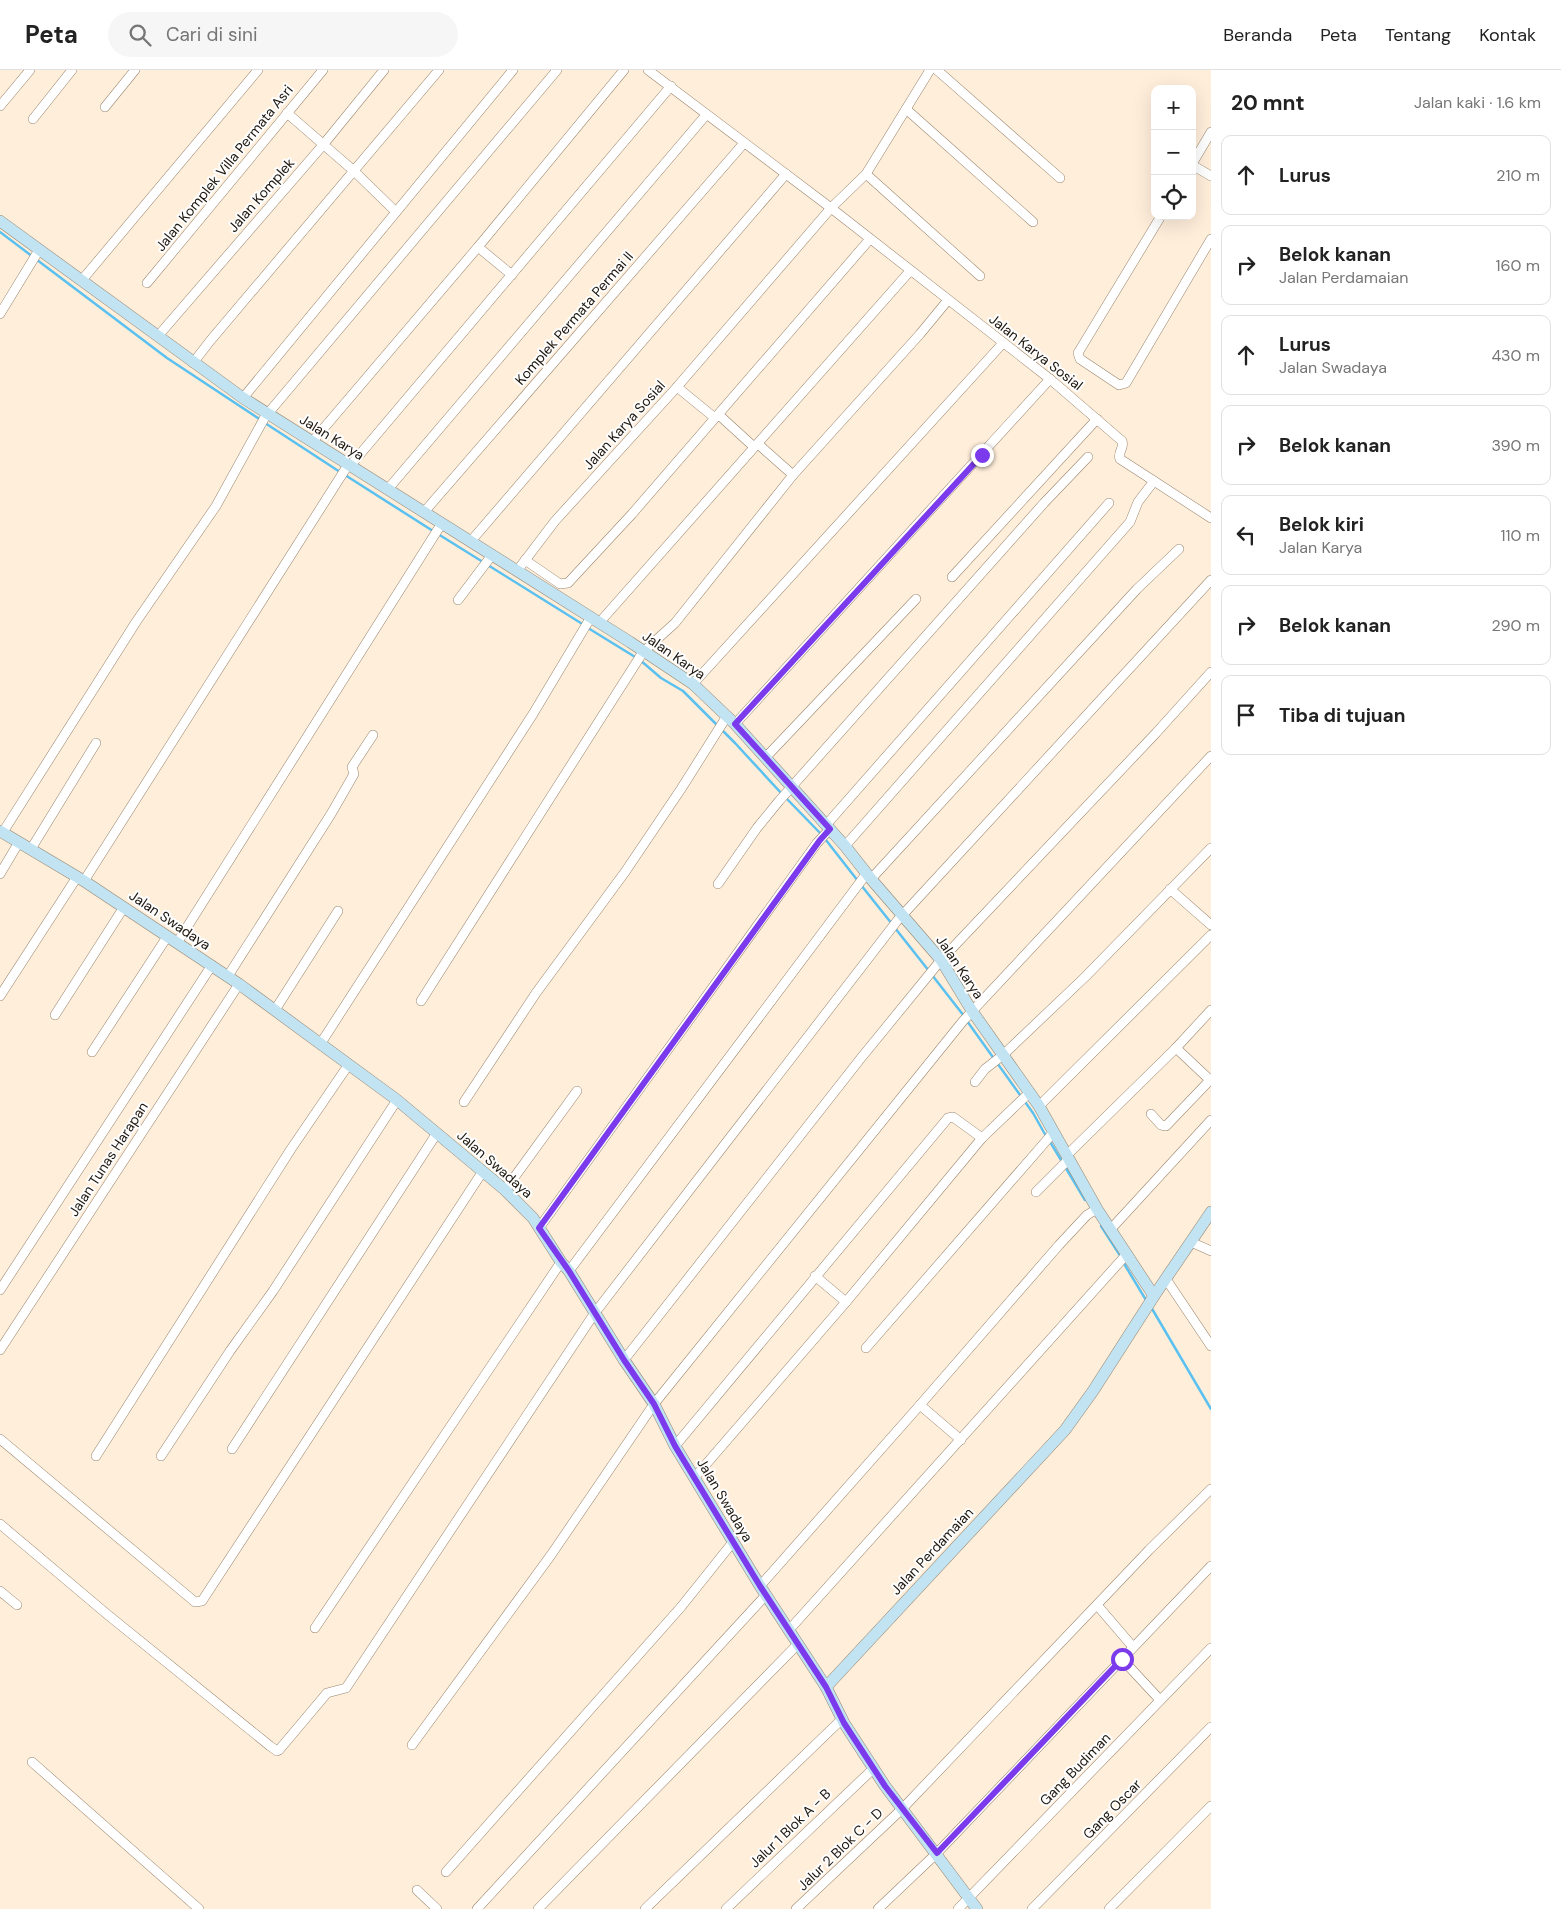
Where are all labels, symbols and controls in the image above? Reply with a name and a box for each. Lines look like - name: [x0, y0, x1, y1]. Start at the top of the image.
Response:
- search box: [108, 12, 458, 57]
- text: Peta: [25, 19, 78, 50]
- icon: search: [126, 21, 154, 49]
- text: Cari di sini: [166, 22, 258, 47]
- text: Beranda: [1223, 23, 1292, 47]
- text: Peta: [1320, 23, 1357, 47]
- text: Tentang: [1385, 23, 1451, 47]
- text: Kontak: [1479, 23, 1536, 47]
- street label: Jalan Komplek Villa Permata Asri: [152, 82, 296, 254]
- map controls: [1151, 85, 1196, 220]
- button: +: [1151, 85, 1196, 130]
- text: 20 mnt: [1231, 89, 1305, 117]
- text: Jalan kaki · 1.6 km: [1414, 92, 1541, 113]
- button: −: [1151, 130, 1196, 175]
- street label: Jalan Komplek: [224, 155, 298, 235]
- icon: ahead: [1232, 161, 1260, 189]
- text: Lurus: [1279, 163, 1331, 188]
- text: 210 m: [1496, 165, 1540, 186]
- button: locate: [1151, 175, 1196, 220]
- text: Belok kanan: [1279, 242, 1391, 267]
- street label: Komplek Permata Permai II: [511, 247, 637, 389]
- icon: right: [1232, 251, 1260, 279]
- text: 160 m: [1496, 255, 1540, 276]
- text: Jalan Perdamaian: [1279, 267, 1408, 288]
- street label: Jalan Karya Sosial: [986, 310, 1086, 394]
- text: Lurus: [1279, 332, 1331, 357]
- icon: ahead: [1232, 341, 1260, 369]
- text: 430 m: [1491, 345, 1540, 366]
- text: Jalan Swadaya: [1279, 357, 1387, 378]
- street label: Jalan Karya Sosial: [579, 377, 669, 473]
- street label: Jalan Karya: [296, 410, 368, 464]
- icon: right: [1232, 431, 1260, 459]
- text: Belok kanan: [1279, 433, 1391, 458]
- text: 390 m: [1492, 435, 1540, 456]
- route end: [971, 444, 994, 467]
- text: Belok kiri: [1279, 512, 1364, 537]
- icon: left: [1232, 521, 1260, 549]
- text: 110 m: [1501, 525, 1540, 546]
- text: Jalan Karya: [1279, 537, 1362, 558]
- icon: right: [1232, 611, 1260, 639]
- text: Belok kanan: [1279, 613, 1391, 638]
- text: 290 m: [1491, 615, 1540, 636]
- street label: Jalan Karya: [639, 627, 709, 683]
- icon: arrive: [1232, 701, 1260, 729]
- text: Tiba di tujuan: [1279, 703, 1405, 728]
- street label: Jalan Swadaya: [126, 886, 214, 954]
- street label: Jalan Karya: [932, 932, 988, 1002]
- street label: Jalan Tunas Harapan: [64, 1098, 152, 1220]
- street label: Jalan Swadaya: [453, 1126, 537, 1202]
- street label: Jalan Swadaya: [693, 1455, 757, 1545]
- street label: Jalan Perdamaian: [887, 1503, 977, 1599]
- route start: [1111, 1648, 1134, 1671]
- street label: Gang Budiman: [1036, 1729, 1114, 1809]
- street label: Gang Oscar: [1079, 1775, 1145, 1843]
- street label: Jalur 1 Blok A - B: [746, 1785, 834, 1871]
- street label: Jalur 2 Blok C - D: [794, 1804, 886, 1894]

